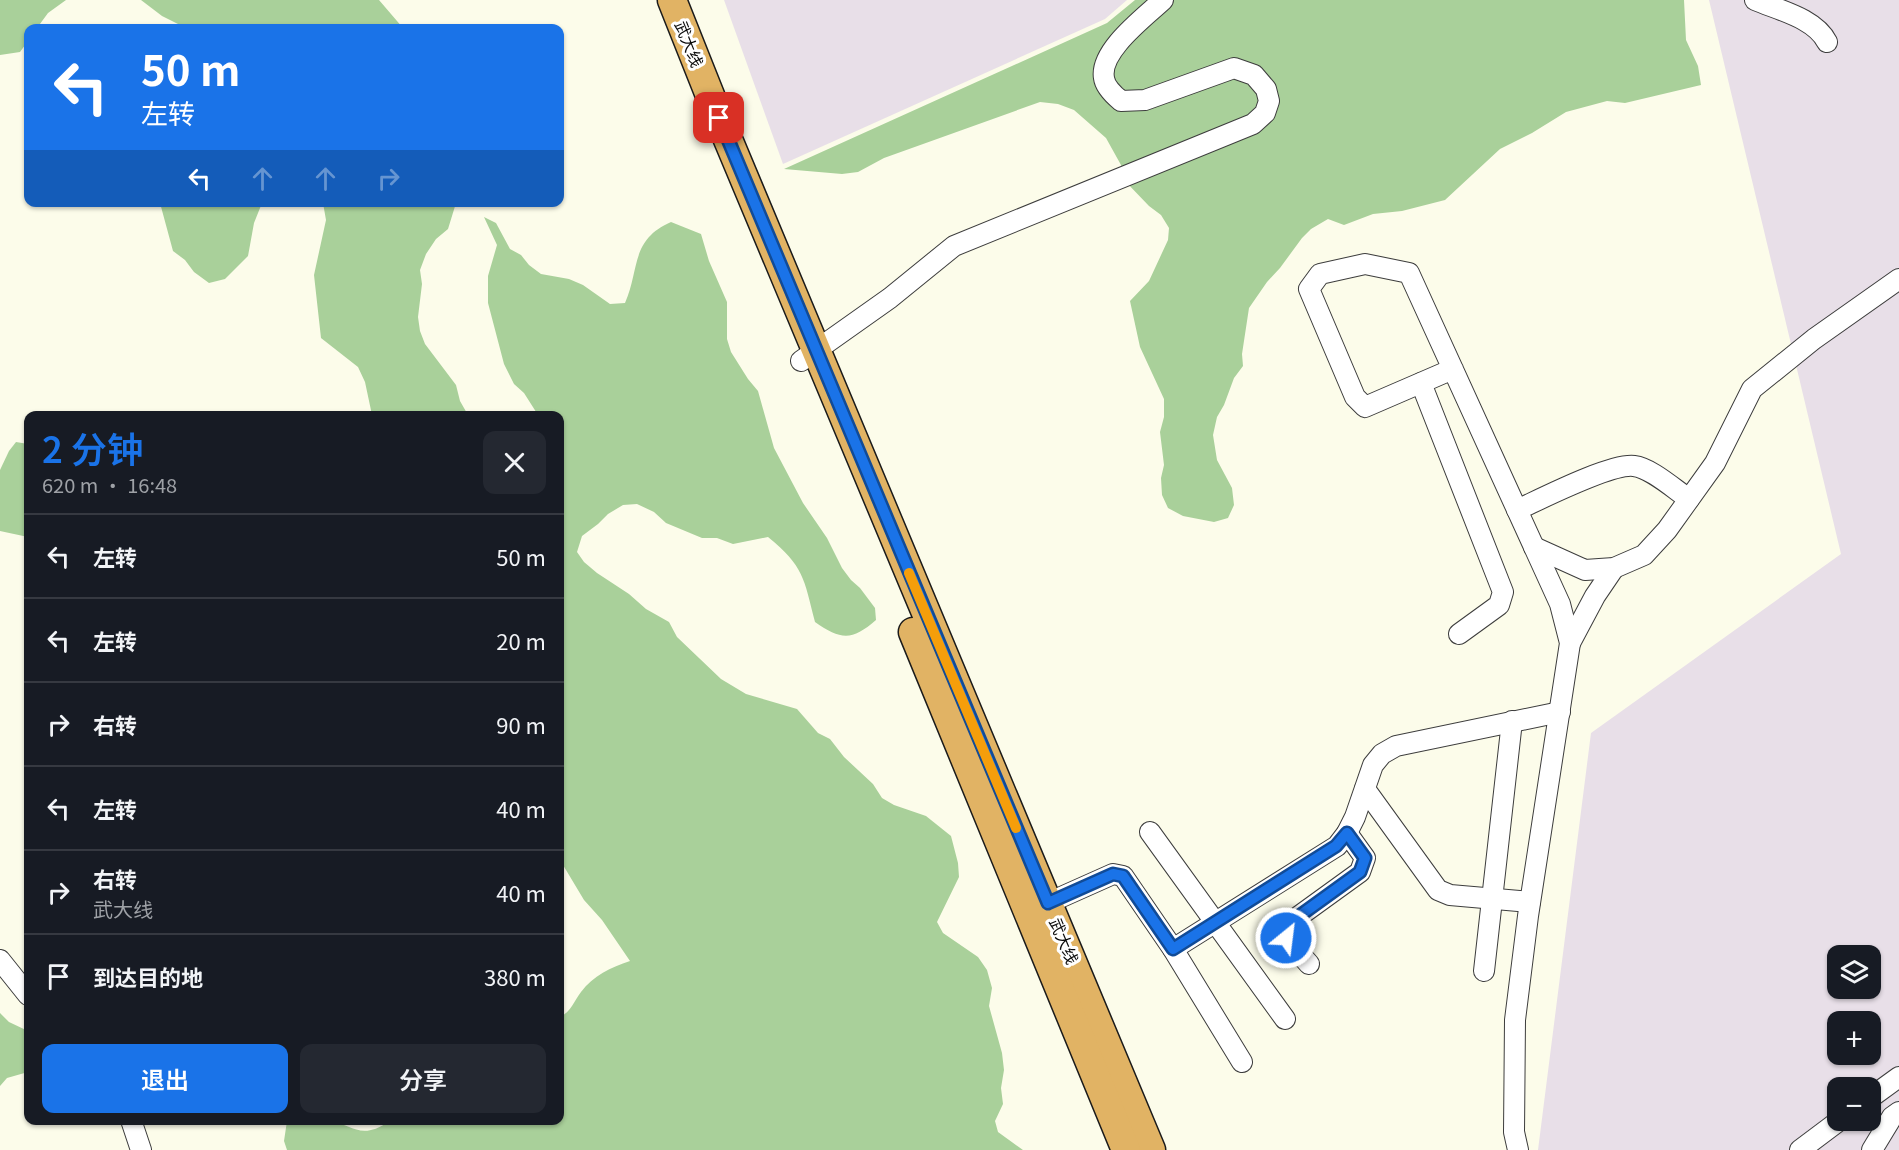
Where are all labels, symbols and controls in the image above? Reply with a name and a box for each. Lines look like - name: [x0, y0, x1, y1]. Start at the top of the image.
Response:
- street label: 武大线: [670, 17, 710, 70]
- text: 50 m: [141, 37, 241, 98]
- icon: left: [42, 48, 120, 126]
- pin: [693, 92, 744, 143]
- text: 左转: [141, 93, 195, 132]
- icon: arrive: [702, 101, 735, 134]
- icon: left: [183, 162, 216, 195]
- icon: ahead: [246, 162, 279, 195]
- icon: ahead: [309, 162, 342, 195]
- icon: right: [372, 162, 405, 195]
- text: 2 分钟: [42, 421, 143, 473]
- button: close: [483, 431, 546, 494]
- text: 620 m · 16:48: [42, 470, 177, 499]
- icon: left: [42, 540, 75, 573]
- text: 左转: [93, 540, 137, 572]
- text: 50 m: [496, 540, 546, 572]
- icon: left: [42, 624, 75, 657]
- text: 左转: [93, 624, 137, 656]
- text: 20 m: [496, 624, 546, 656]
- icon: right: [42, 708, 75, 741]
- text: 右转: [93, 708, 137, 740]
- text: 90 m: [496, 708, 546, 740]
- icon: left: [42, 792, 75, 825]
- text: 左转: [93, 792, 137, 824]
- text: 40 m: [496, 792, 546, 824]
- text: 右转: [93, 862, 137, 894]
- icon: right: [42, 876, 75, 909]
- text: 40 m: [496, 876, 546, 908]
- text: 武大线: [93, 894, 153, 923]
- position arrow: [1254, 906, 1318, 970]
- street label: 武大线: [1044, 914, 1085, 967]
- map controls: [1827, 945, 1881, 1131]
- button: layers: [1827, 945, 1881, 999]
- icon: arrive: [42, 960, 75, 993]
- text: 到达目的地: [93, 960, 203, 992]
- text: 380 m: [484, 960, 546, 992]
- button: +: [1827, 1011, 1881, 1065]
- button: 退出: [42, 1044, 288, 1113]
- button: 分享: [300, 1044, 546, 1113]
- button: −: [1827, 1077, 1881, 1131]

